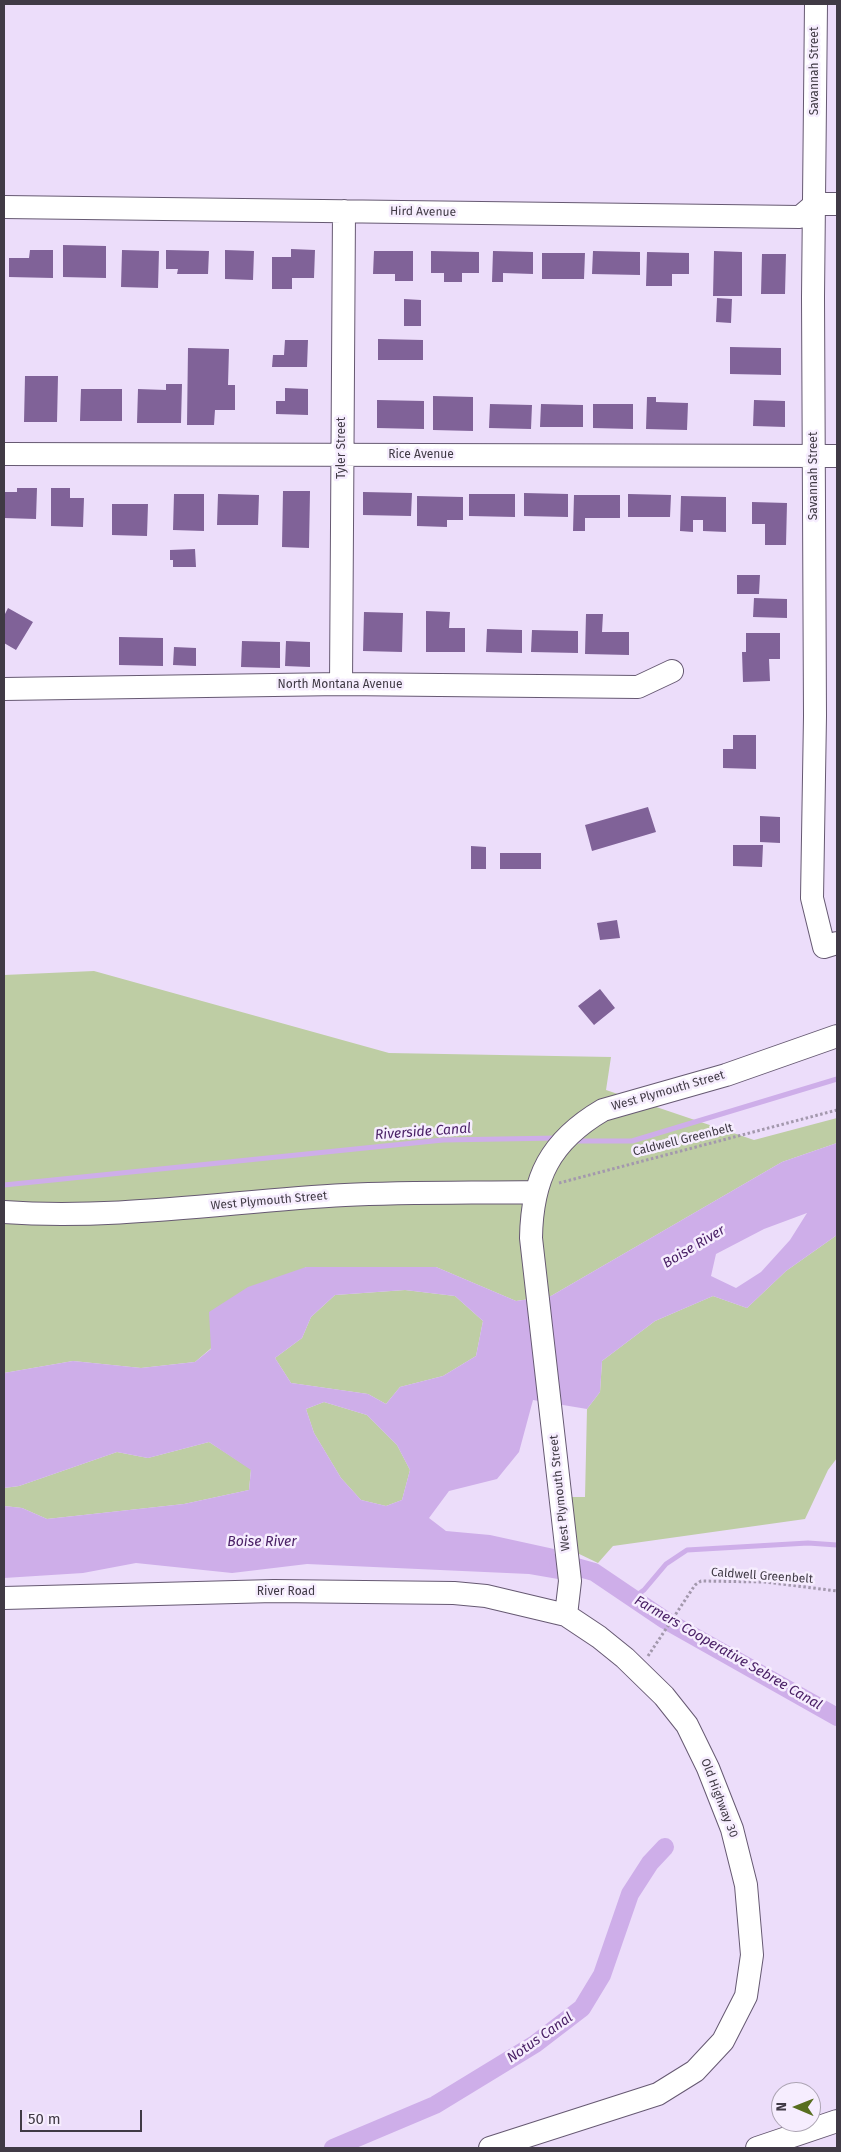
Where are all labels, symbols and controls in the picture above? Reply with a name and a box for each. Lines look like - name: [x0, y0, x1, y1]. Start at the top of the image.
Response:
- street label: Savannah Street: [808, 27, 822, 115]
- street label: Hird Avenue: [390, 204, 456, 220]
- street label: Tyler Street: [335, 417, 349, 479]
- street label: Savannah Street: [807, 432, 821, 520]
- street label: Rice Avenue: [388, 448, 454, 462]
- street label: North Montana Avenue: [277, 678, 403, 692]
- street label: West Plymouth Street: [610, 1068, 726, 1114]
- water label: Riverside Canal: [374, 1120, 472, 1144]
- street label: Caldwell Greenbelt: [632, 1121, 734, 1159]
- street label: West Plymouth Street: [210, 1189, 328, 1213]
- water label: Boise River: [660, 1222, 728, 1272]
- street label: West Plymouth Street: [547, 1434, 573, 1552]
- water label: Boise River: [227, 1534, 297, 1550]
- street label: Caldwell Greenbelt: [710, 1565, 814, 1587]
- street label: River Road: [257, 1585, 315, 1599]
- water label: Farmers Cooperative Sebree Canal: [631, 1592, 825, 1714]
- street label: Old Highway 30: [697, 1756, 741, 1840]
- water label: Notus Canal: [504, 2009, 576, 2067]
- north arrow: [771, 2082, 821, 2132]
- scale bar: [22, 2100, 145, 2132]
- text: N: [773, 2102, 790, 2112]
- text: 50 m: [28, 2110, 61, 2128]

